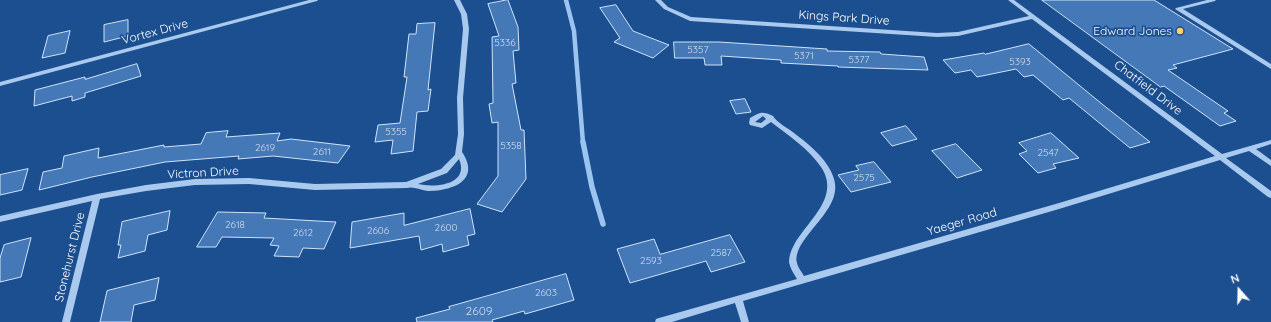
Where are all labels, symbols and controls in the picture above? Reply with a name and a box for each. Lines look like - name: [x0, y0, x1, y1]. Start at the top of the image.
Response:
- street label: Kings Park Drive: [798, 8, 890, 28]
- street label: Vortex Drive: [120, 16, 190, 48]
- place label: Edward Jones: [1093, 24, 1172, 38]
- marker: Edward Jones: [1175, 26, 1185, 36]
- house number: 5336: [494, 37, 516, 49]
- house number: 5357: [687, 44, 709, 56]
- house number: 5371: [794, 50, 814, 62]
- house number: 5377: [849, 54, 869, 66]
- house number: 5393: [1009, 56, 1031, 68]
- street label: Chatfield Drive: [1111, 58, 1185, 118]
- house number: 5355: [385, 126, 407, 138]
- house number: 5358: [500, 140, 522, 152]
- house number: 2619: [255, 142, 275, 154]
- house number: 2611: [313, 146, 331, 158]
- house number: 2547: [1037, 147, 1059, 159]
- street label: Victron Drive: [167, 164, 239, 182]
- house number: 2575: [853, 172, 875, 184]
- street label: Yaeger Road: [925, 205, 999, 239]
- street label: Stonehurst Drive: [52, 211, 88, 303]
- house number: 2618: [225, 219, 245, 231]
- house number: 2600: [435, 222, 457, 234]
- house number: 2606: [367, 225, 389, 237]
- house number: 2612: [293, 227, 313, 239]
- house number: 2587: [710, 247, 732, 259]
- house number: 2593: [640, 255, 662, 267]
- north arrow: [1219, 270, 1259, 310]
- text: N: [1229, 271, 1241, 287]
- house number: 2603: [535, 287, 557, 299]
- house number: 2609: [466, 304, 492, 318]

